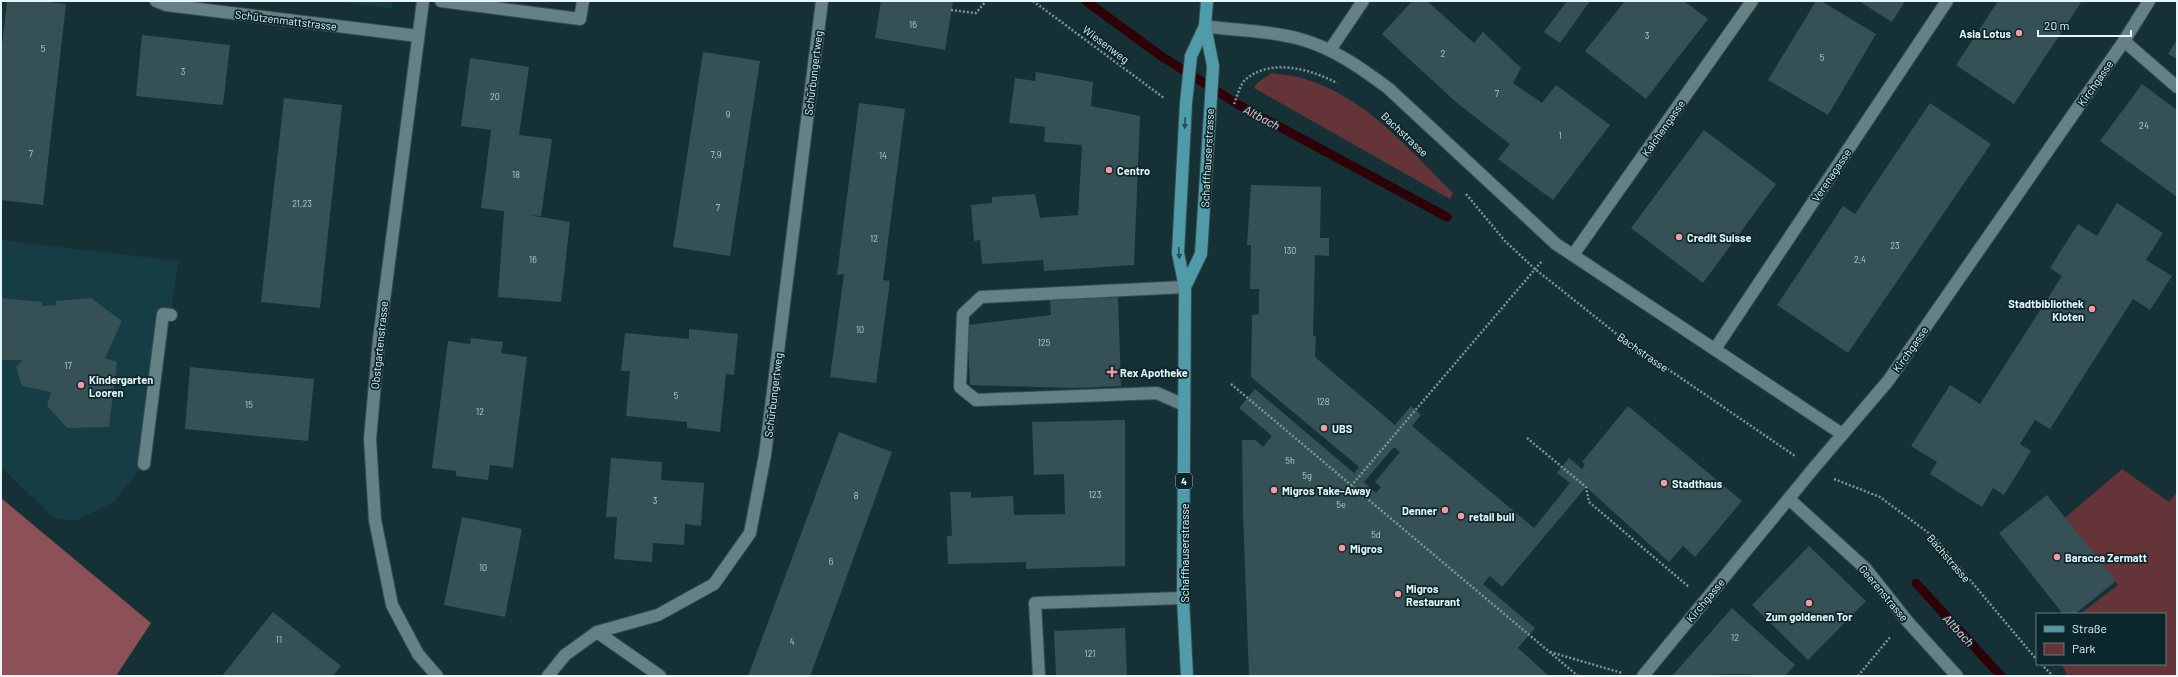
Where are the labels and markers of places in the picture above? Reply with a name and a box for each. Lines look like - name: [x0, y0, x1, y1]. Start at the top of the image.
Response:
- place label: Asia Lotus: [1959, 27, 2011, 40]
- marker: Asia Lotus: [2014, 28, 2024, 38]
- place label: Centro: [1117, 164, 1150, 177]
- marker: Centro: [1104, 165, 1114, 175]
- place label: Credit Suisse: [1687, 231, 1752, 244]
- marker: Credit Suisse: [1674, 232, 1684, 242]
- place label: Stadtbibliothek Kloten: [2008, 297, 2084, 323]
- marker: Stadtbibliothek Kloten: [2087, 304, 2097, 314]
- place label: Rex Apotheke: [1120, 366, 1188, 379]
- marker: Rex Apotheke: [1107, 367, 1117, 377]
- place label: Kindergarten Looren: [89, 373, 153, 399]
- marker: Kindergarten Looren: [76, 380, 86, 390]
- place label: UBS: [1332, 422, 1353, 435]
- marker: UBS: [1319, 423, 1329, 433]
- place label: Stadthaus: [1672, 477, 1723, 490]
- marker: Stadthaus: [1659, 478, 1669, 488]
- place label: Migros Take-Away: [1282, 484, 1371, 497]
- marker: Migros Take-Away: [1269, 485, 1279, 495]
- place label: Denner: [1402, 504, 1438, 517]
- marker: Denner: [1440, 505, 1450, 515]
- place label: retail buil: [1469, 510, 1515, 523]
- marker: retail buil: [1456, 511, 1466, 521]
- place label: Migros: [1350, 542, 1383, 555]
- marker: Migros: [1337, 543, 1347, 553]
- place label: Baracca Zermatt: [2065, 551, 2147, 564]
- marker: Baracca Zermatt: [2052, 552, 2062, 562]
- place label: Migros Restaurant: [1406, 582, 1460, 608]
- marker: Migros Restaurant: [1393, 589, 1403, 599]
- marker: Zum goldenen Tor: [1804, 598, 1814, 608]
- place label: Zum goldenen Tor: [1766, 610, 1853, 623]

